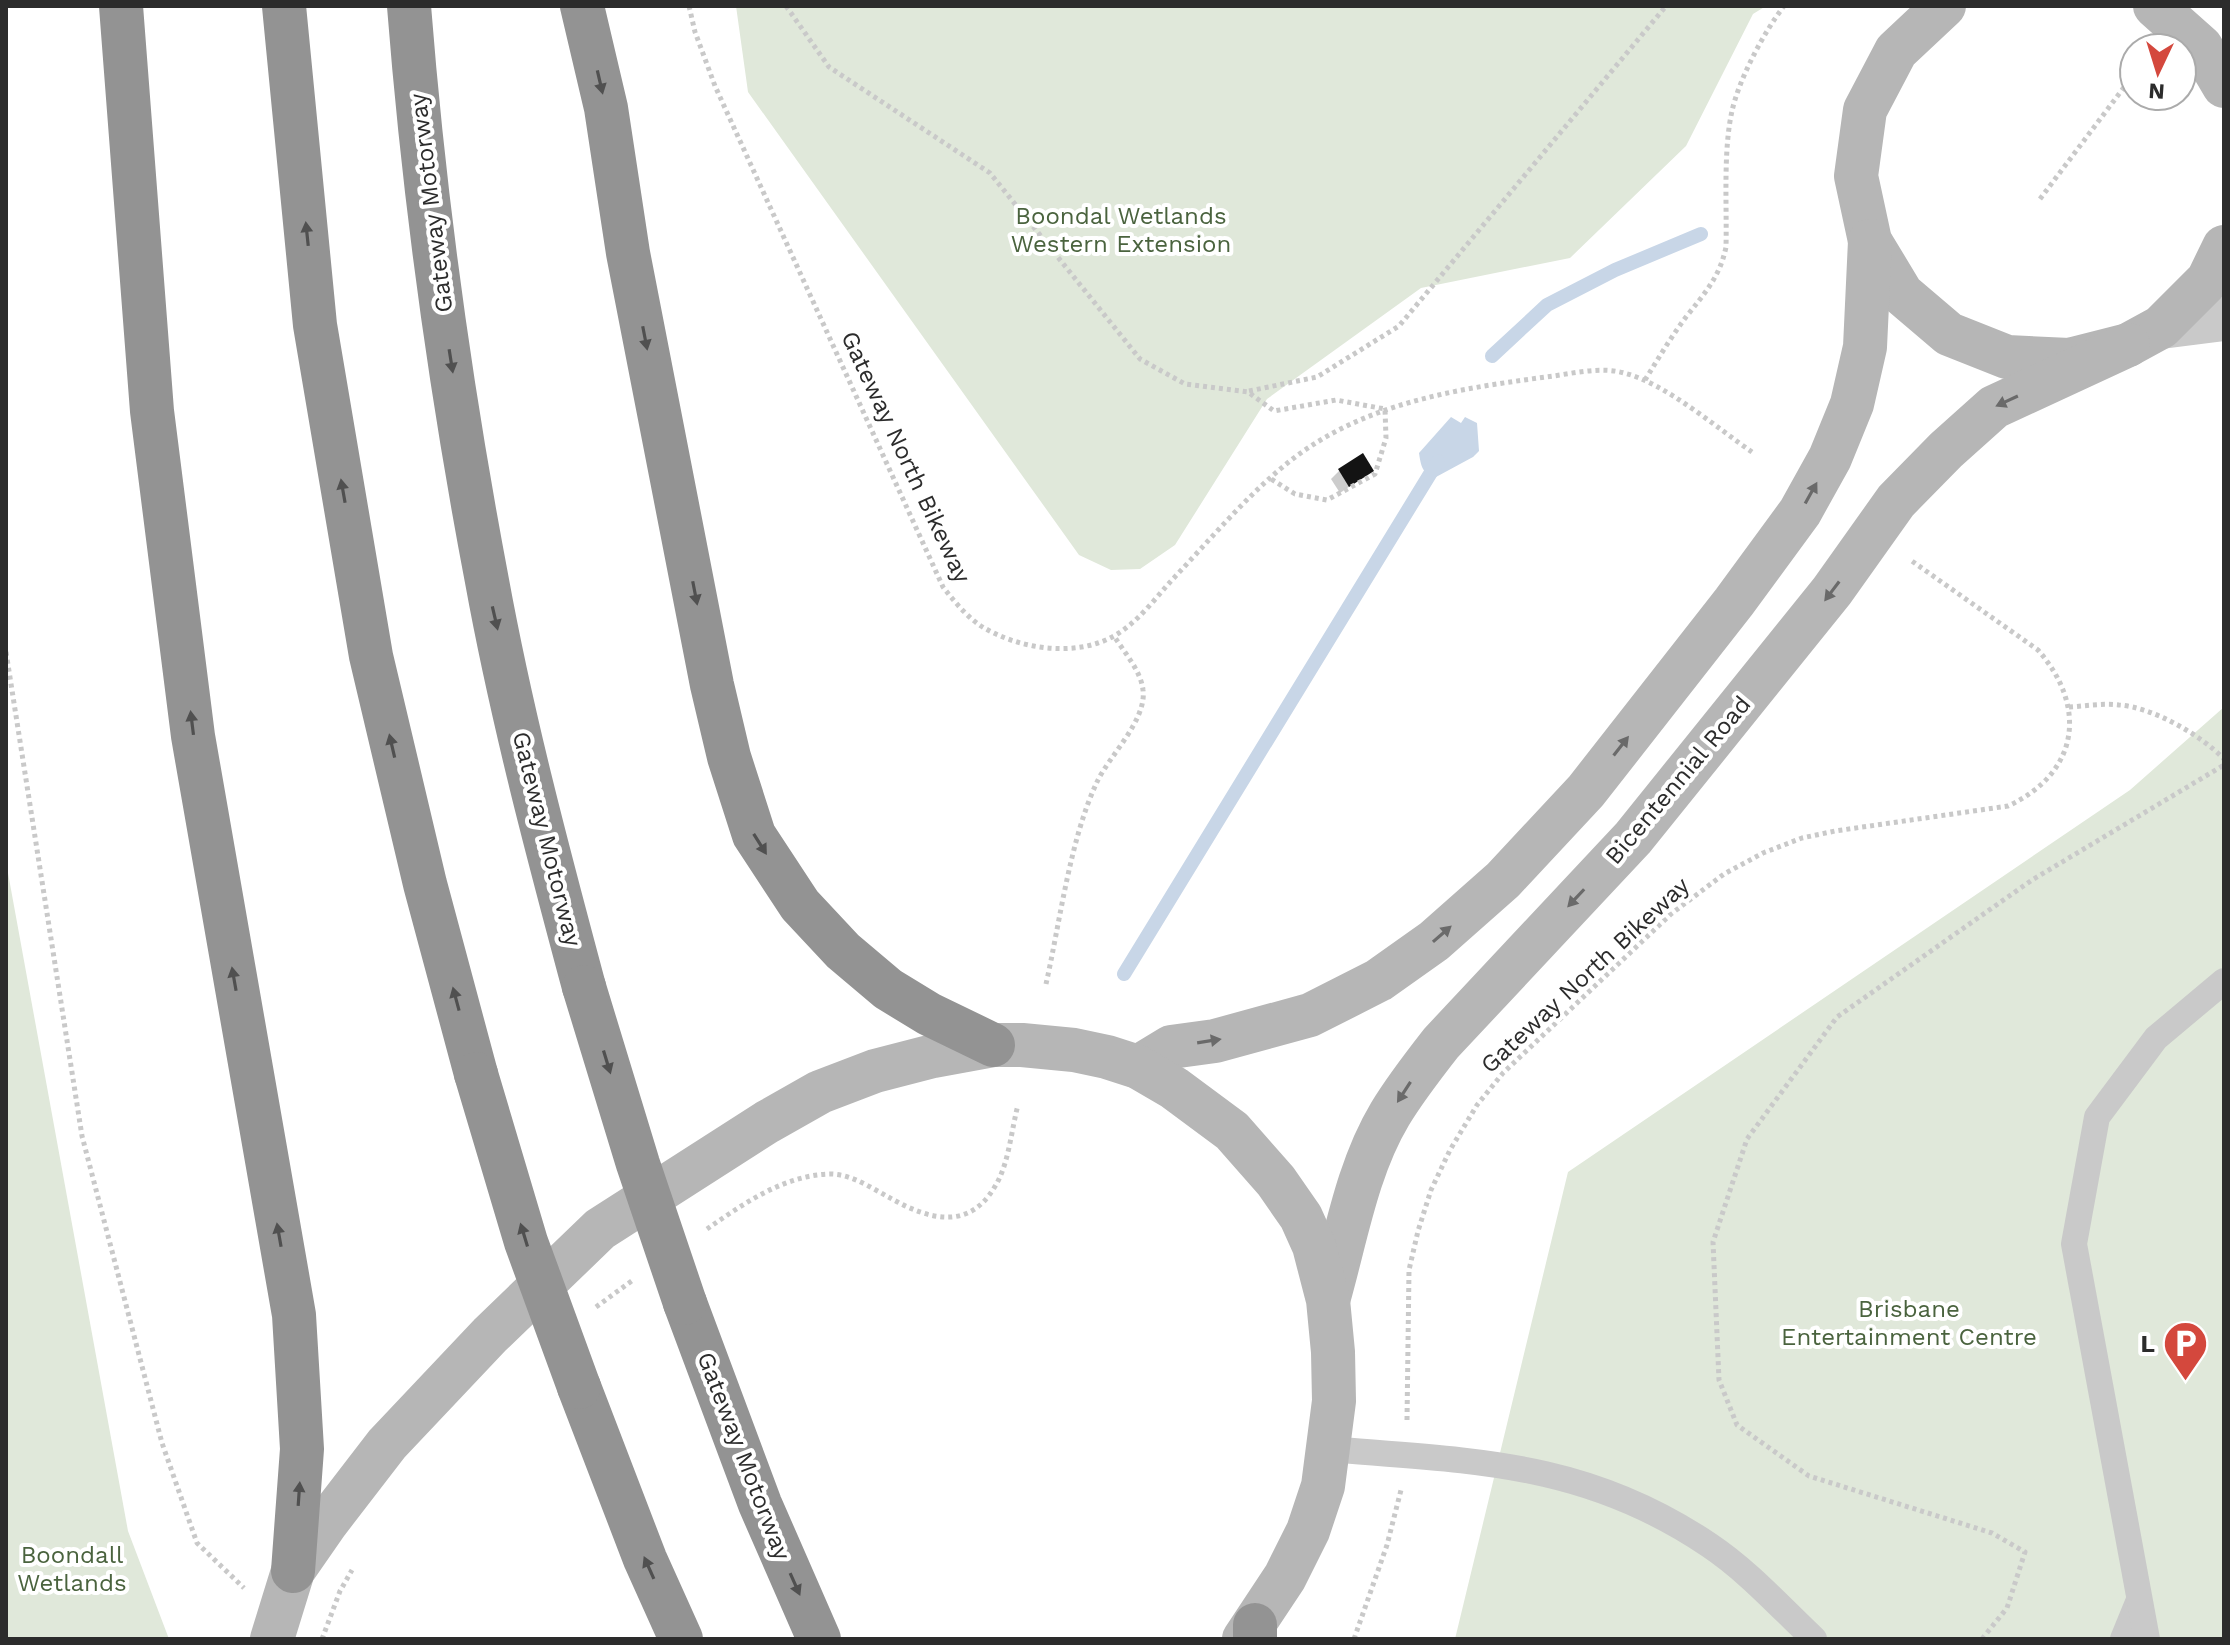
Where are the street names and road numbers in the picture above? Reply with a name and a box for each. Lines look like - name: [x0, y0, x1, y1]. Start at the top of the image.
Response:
- street label: Gateway Motorway: [404, 91, 458, 314]
- street label: Gateway North Bikeway: [835, 327, 977, 588]
- street label: Bicentennial Road: [1599, 690, 1757, 870]
- street label: Gateway Motorway: [507, 729, 587, 950]
- street label: Gateway North Bikeway: [1475, 871, 1695, 1079]
- street label: Gateway Motorway: [691, 1348, 797, 1565]

